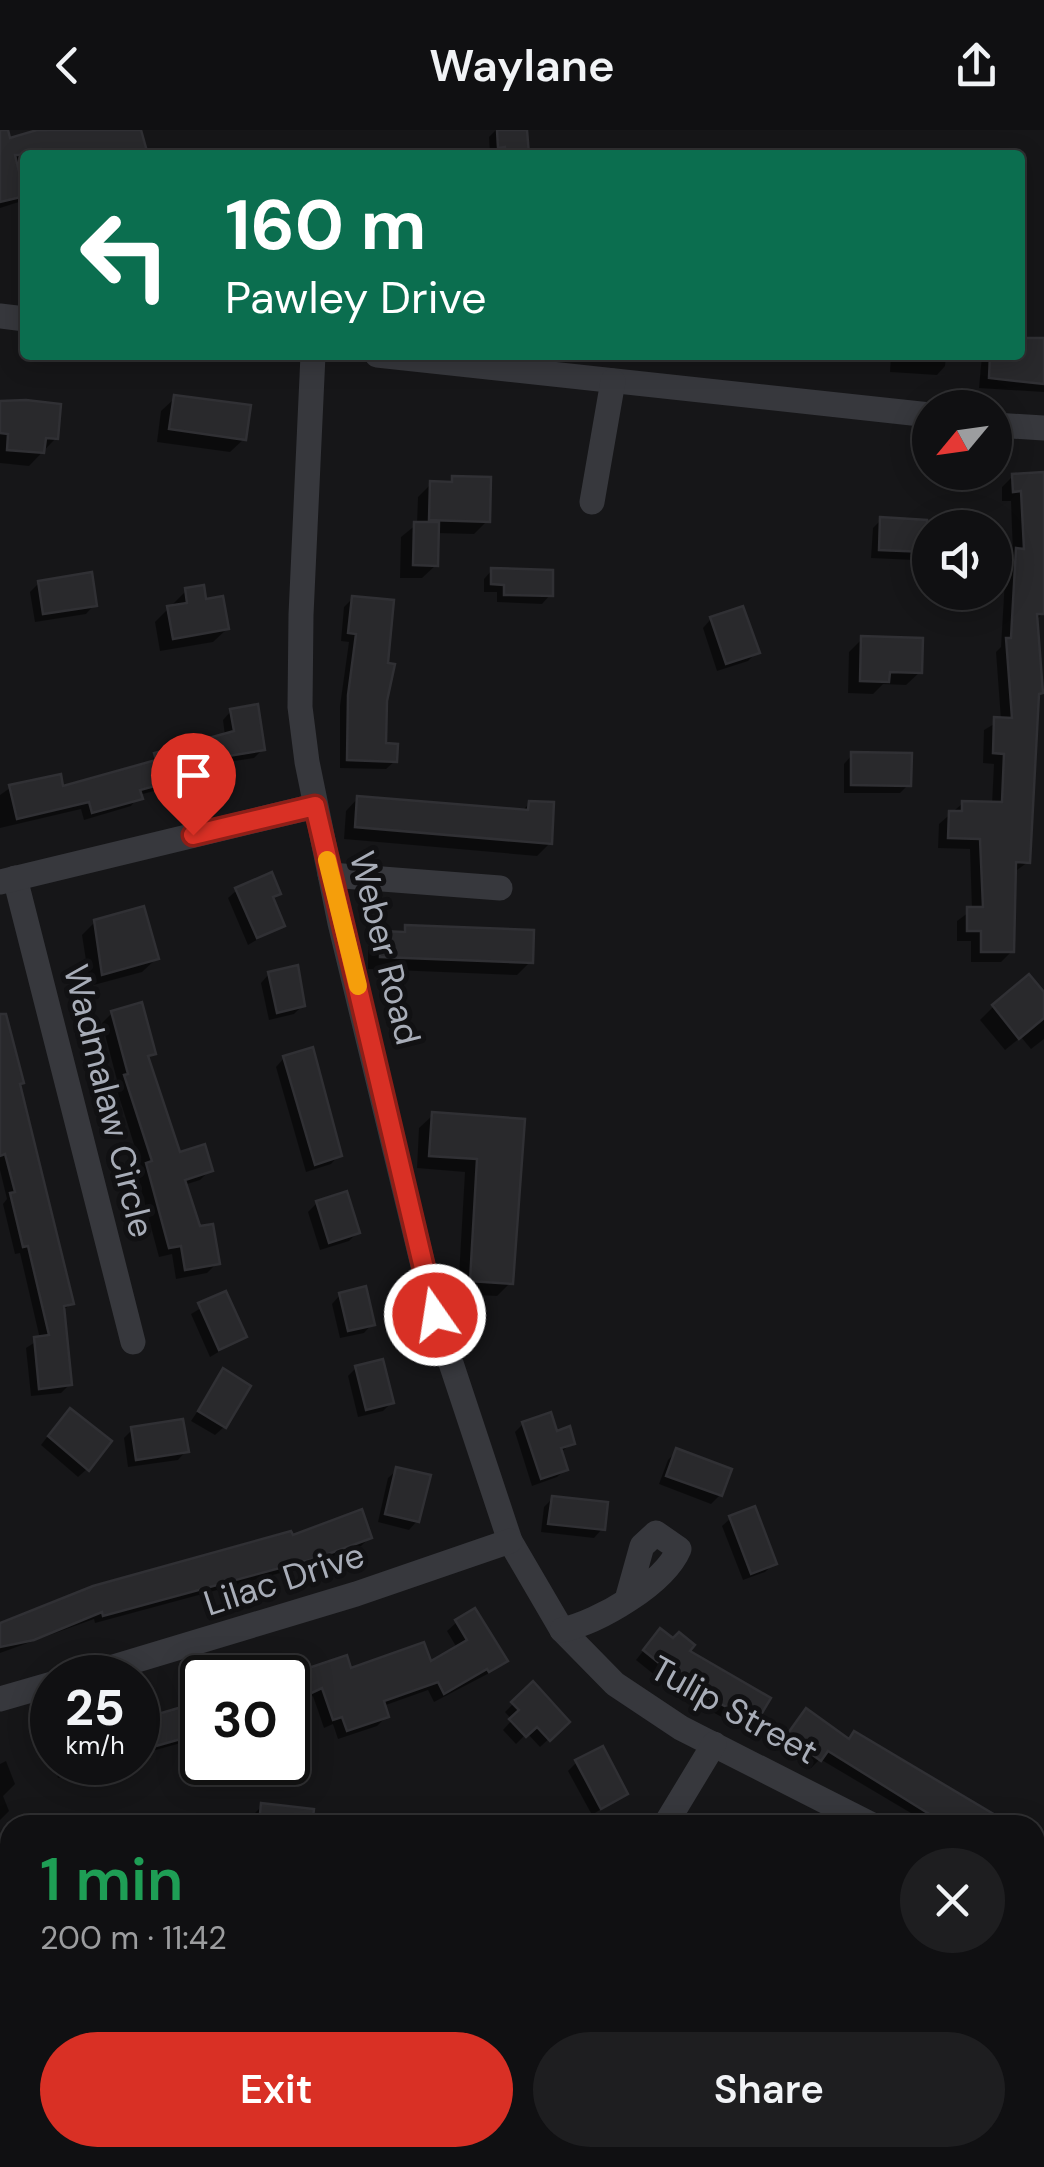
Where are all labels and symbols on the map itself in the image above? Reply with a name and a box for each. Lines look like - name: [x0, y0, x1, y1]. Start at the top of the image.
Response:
- north arrow: [912, 390, 1012, 490]
- pin: [151, 733, 236, 836]
- street label: Weber Road: [339, 847, 431, 1049]
- street label: Wadmalaw Circle: [53, 960, 165, 1242]
- position arrow: [383, 1263, 487, 1367]
- street label: Lilac Drive: [198, 1531, 370, 1627]
- street label: Tulip Street: [642, 1645, 826, 1775]
- speed limit sign: 30: [180, 1655, 310, 1785]

